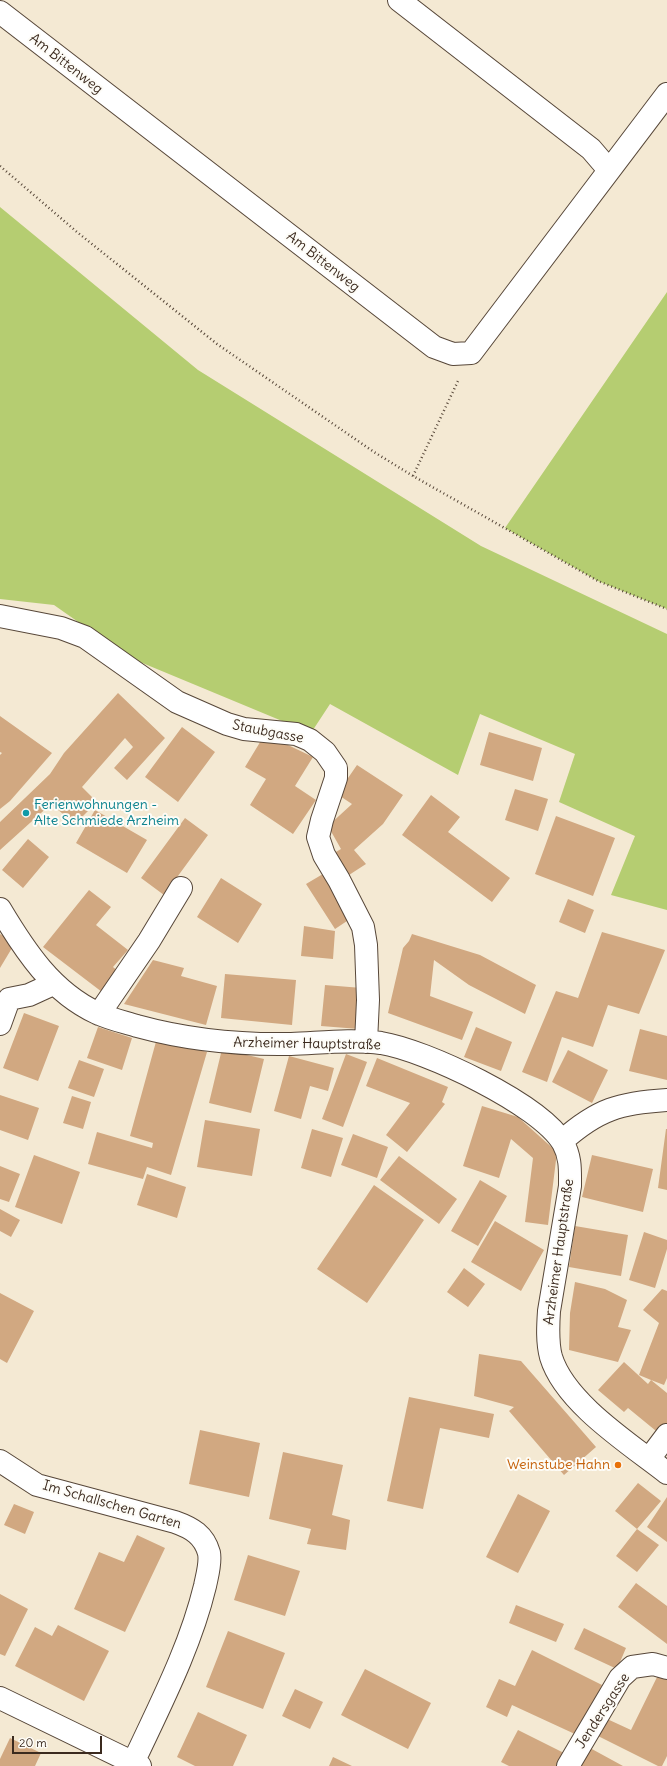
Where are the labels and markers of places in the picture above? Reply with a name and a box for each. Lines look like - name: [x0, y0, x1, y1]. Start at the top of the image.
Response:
- place label: Ferienwohnungen - Alte Schmiede Arzheim: [34, 797, 179, 830]
- marker: Ferienwohnungen - Alte Schmiede Arzheim: [21, 808, 31, 818]
- place label: Weinstube Hahn: [507, 1457, 610, 1473]
- marker: Weinstube Hahn: [613, 1460, 623, 1470]

